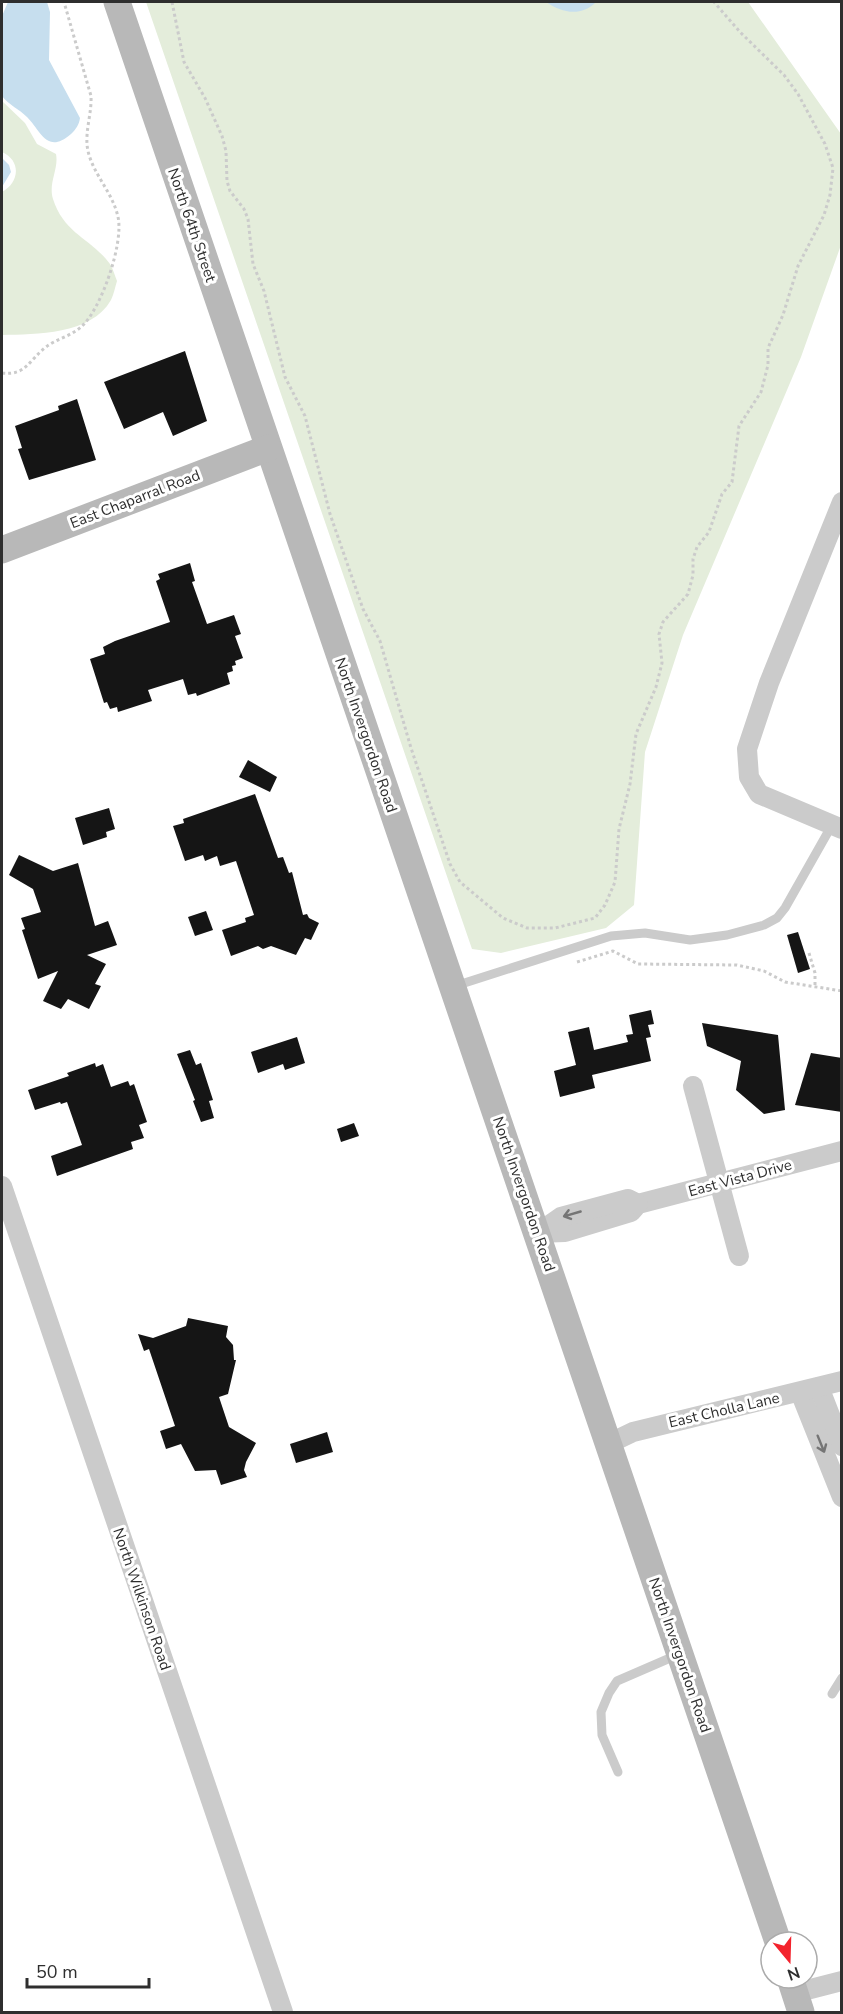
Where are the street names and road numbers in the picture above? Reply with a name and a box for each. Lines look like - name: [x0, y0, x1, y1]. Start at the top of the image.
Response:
- street label: North 64th Street: [163, 165, 221, 285]
- street label: East Chaparral Road: [67, 465, 203, 533]
- street label: North Invergordon Road: [330, 655, 402, 815]
- street label: North Invergordon Road: [488, 1114, 560, 1274]
- street label: East Vista Drive: [686, 1155, 794, 1201]
- street label: East Cholla Lane: [667, 1388, 781, 1432]
- street label: North Wilkinson Road: [108, 1525, 176, 1673]
- street label: North Invergordon Road: [644, 1575, 716, 1735]

